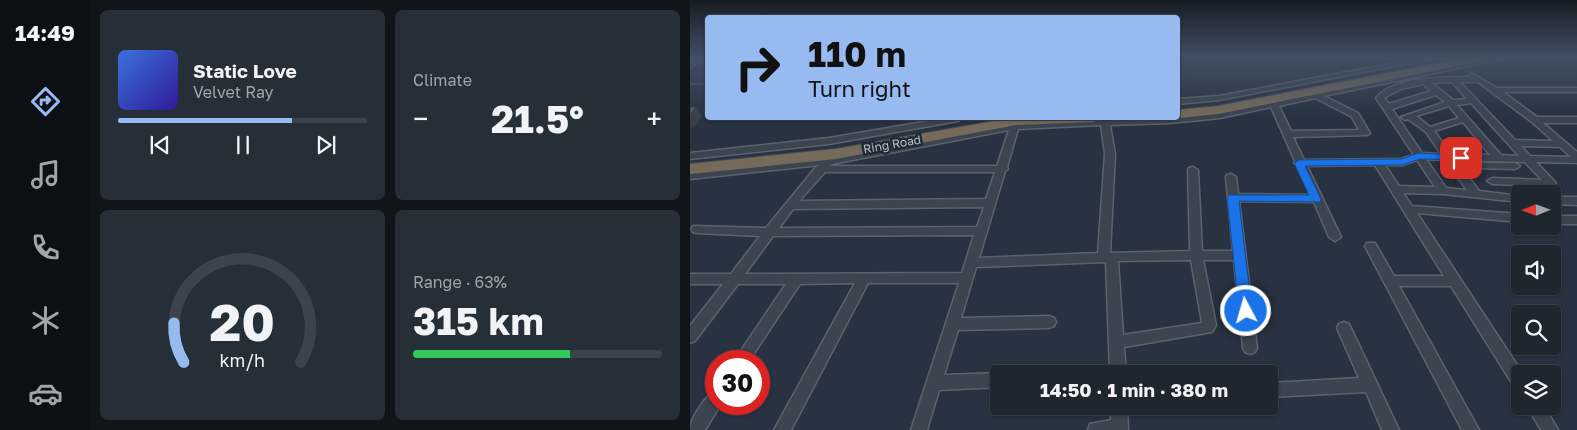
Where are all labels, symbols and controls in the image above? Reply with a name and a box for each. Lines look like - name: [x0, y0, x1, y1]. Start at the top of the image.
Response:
- text: 14:49: [15, 19, 75, 46]
- text: 110 m: [808, 33, 906, 75]
- icon: right: [725, 35, 790, 100]
- text: Static Love: [193, 59, 297, 82]
- text: Climate: [413, 70, 472, 90]
- text: Turn right: [808, 75, 911, 102]
- text: Velvet Ray: [193, 82, 274, 102]
- icon: directions: [28, 84, 63, 119]
- text: 21.5°: [491, 96, 584, 141]
- text: −: [413, 102, 428, 135]
- text: +: [647, 102, 662, 135]
- icon: previous: [146, 131, 174, 159]
- icon: pause: [229, 131, 257, 159]
- icon: next: [312, 131, 340, 159]
- street label: Ring Road: [862, 132, 922, 156]
- pin: [1440, 137, 1482, 179]
- icon: arrive: [1447, 144, 1475, 172]
- icon: music: [28, 157, 63, 192]
- north arrow: [1511, 185, 1561, 235]
- map controls: [1511, 185, 1561, 415]
- icon: phone: [28, 230, 63, 265]
- button: sound: [1511, 245, 1561, 295]
- text: Range · 63%: [413, 272, 507, 292]
- position arrow: [1219, 284, 1271, 336]
- text: 20: [210, 290, 275, 352]
- text: 315 km: [413, 298, 544, 343]
- icon: climate: [28, 303, 63, 338]
- button: search: [1511, 305, 1561, 355]
- text: km/h: [220, 349, 265, 371]
- speed limit sign: 30: [705, 350, 770, 415]
- button: layers: [1511, 365, 1561, 415]
- icon: car: [28, 376, 63, 411]
- text: 14:50 · 1 min · 380 m: [1040, 378, 1228, 401]

